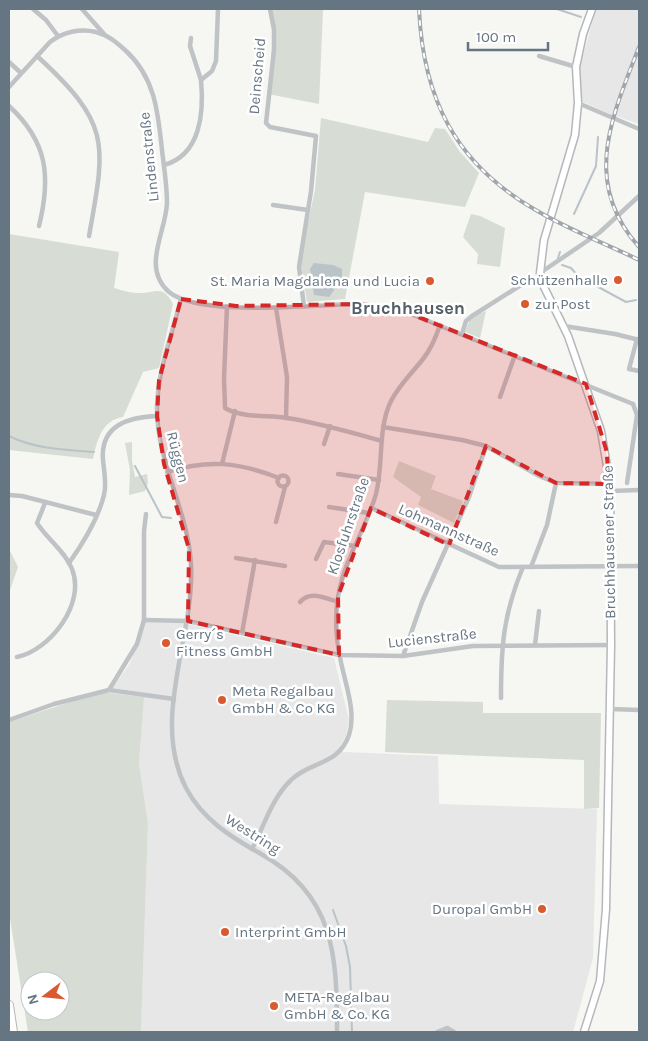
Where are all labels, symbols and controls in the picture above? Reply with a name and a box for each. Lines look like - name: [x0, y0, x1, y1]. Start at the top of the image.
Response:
- scale bar: [468, 20, 548, 52]
- text: 100 m: [476, 28, 516, 46]
- street label: Deinscheid: [245, 37, 269, 115]
- street label: Lindenstraße: [135, 111, 163, 203]
- place label: Schützenhalle: [510, 271, 608, 289]
- place label: St. Maria Magdalena und Lucia: [210, 272, 420, 290]
- marker: Schützenhalle: [612, 274, 624, 286]
- marker: St. Maria Magdalena und Lucia: [424, 275, 436, 287]
- place label: zur Post: [535, 295, 591, 313]
- district label: Bruchhausen: [351, 297, 465, 319]
- marker: zur Post: [519, 298, 531, 310]
- street label: Rüggen: [163, 430, 193, 484]
- street label: Bruchhausener Straße: [599, 465, 619, 619]
- street label: Klosfuhrstraße: [323, 475, 373, 577]
- street label: Lohmannstraße: [396, 500, 502, 560]
- street label: Lucienstraße: [387, 624, 477, 652]
- place label: Gerry´s Fitness GmbH: [176, 625, 273, 660]
- marker: Gerry´s Fitness GmbH: [160, 637, 172, 649]
- place label: Meta Regalbau GmbH & Co KG: [232, 682, 335, 717]
- marker: Meta Regalbau GmbH & Co KG: [216, 694, 228, 706]
- street label: Westring: [222, 810, 284, 858]
- place label: Duropal GmbH: [432, 900, 532, 918]
- marker: Duropal GmbH: [536, 903, 548, 915]
- place label: Interprint GmbH: [235, 923, 347, 941]
- marker: Interprint GmbH: [219, 926, 231, 938]
- north arrow: [20, 971, 70, 1021]
- place label: META-Regalbau GmbH & Co. KG: [284, 988, 390, 1023]
- text: N: [23, 992, 43, 1007]
- marker: META-Regalbau GmbH & Co. KG: [268, 1000, 280, 1012]

